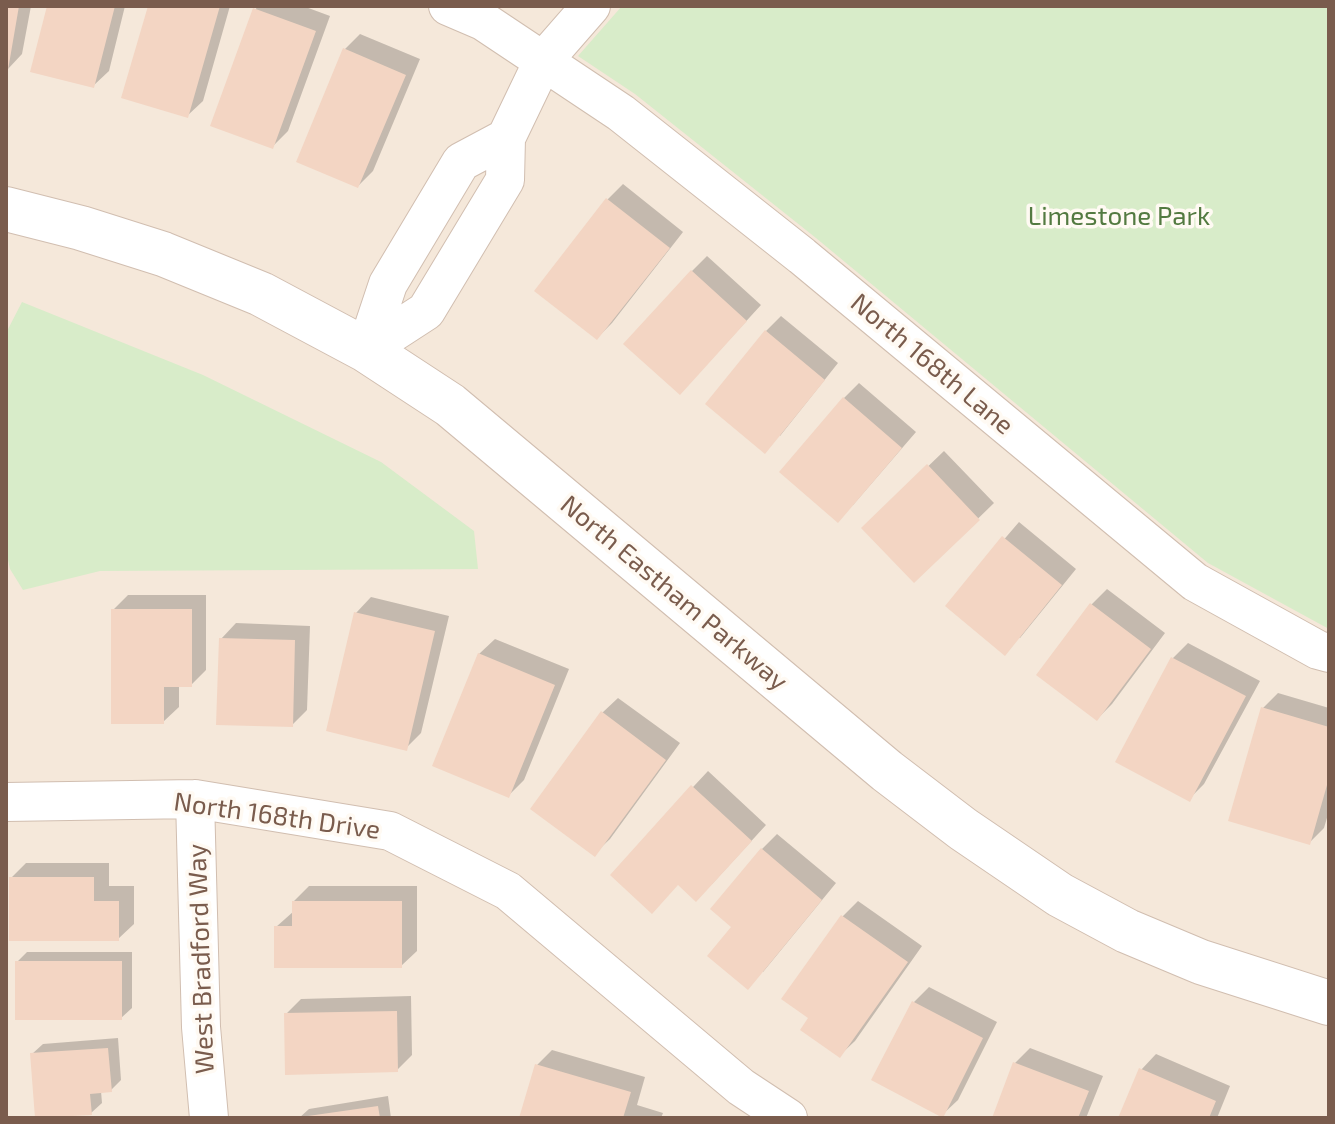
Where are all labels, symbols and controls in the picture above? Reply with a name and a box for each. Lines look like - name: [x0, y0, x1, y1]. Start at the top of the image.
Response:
- park label: Limestone Park: [1028, 200, 1210, 232]
- street label: North 168th Lane: [844, 287, 1020, 441]
- street label: North Eastham Parkway: [554, 489, 794, 697]
- street label: North 168th Drive: [172, 786, 382, 846]
- street label: West Bradford Way: [181, 843, 221, 1075]

